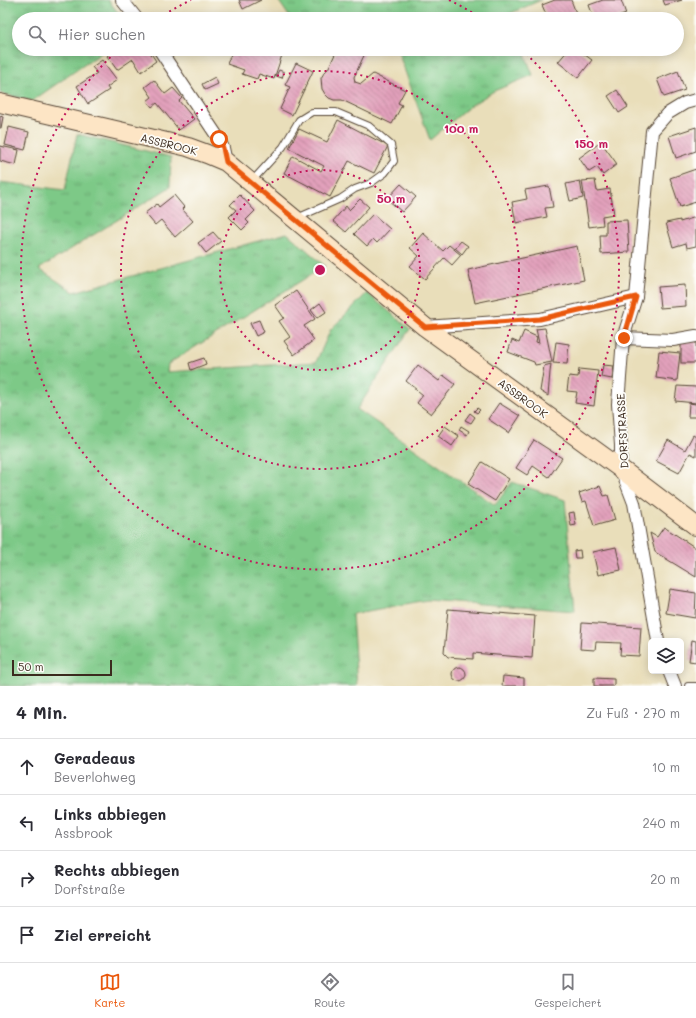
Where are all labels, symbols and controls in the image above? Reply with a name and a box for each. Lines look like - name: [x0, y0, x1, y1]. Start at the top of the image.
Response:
- search box: [12, 12, 684, 56]
- icon: search: [26, 23, 48, 45]
- text: Hier suchen: [58, 24, 145, 44]
- text: 100 m: [444, 120, 478, 136]
- street label: ASSBROOK: [139, 130, 199, 158]
- route start: [210, 130, 228, 148]
- text: 150 m: [574, 135, 608, 151]
- text: 50 m: [377, 190, 405, 206]
- centre of rings: [313, 263, 327, 277]
- route end: [615, 329, 633, 347]
- street label: ASSBROOK: [495, 375, 551, 421]
- street label: DORFSTRASSE: [613, 393, 631, 469]
- map controls: [648, 638, 684, 674]
- button: layers: [648, 638, 684, 674]
- scale bar: [12, 658, 112, 677]
- text: 50 m: [18, 659, 44, 674]
- text: 4 Min.: [16, 701, 67, 723]
- text: Zu Fuß · 270 m: [586, 704, 680, 721]
- text: Geradeaus: [54, 748, 135, 768]
- icon: ahead: [16, 756, 38, 778]
- text: 10 m: [652, 758, 680, 775]
- text: Beverlohweg: [54, 768, 136, 785]
- text: Links abbiegen: [54, 804, 166, 824]
- icon: left: [16, 812, 38, 834]
- text: 240 m: [643, 814, 680, 831]
- text: Assbrook: [54, 824, 113, 841]
- text: Rechts abbiegen: [54, 860, 179, 880]
- icon: right: [16, 868, 38, 890]
- text: 20 m: [650, 870, 680, 887]
- text: Dorfstraße: [54, 880, 125, 897]
- icon: arrive: [16, 924, 38, 946]
- text: Ziel erreicht: [54, 925, 151, 945]
- tab: Karte: [94, 971, 125, 1010]
- tab: Route: [314, 971, 345, 1010]
- tab: Gespeichert: [534, 971, 602, 1010]

